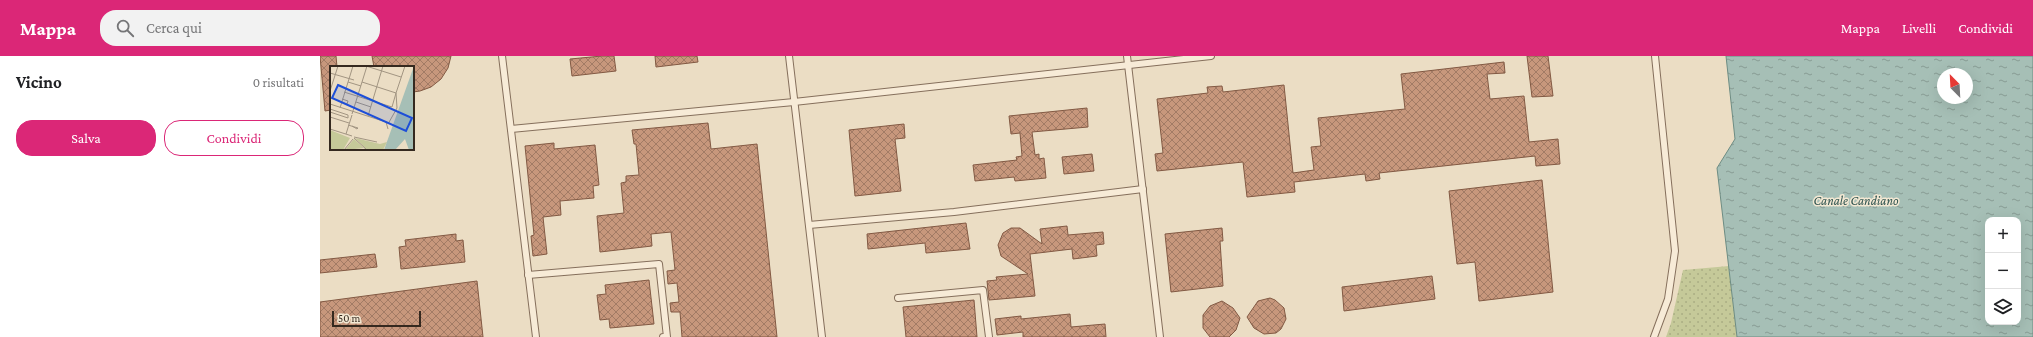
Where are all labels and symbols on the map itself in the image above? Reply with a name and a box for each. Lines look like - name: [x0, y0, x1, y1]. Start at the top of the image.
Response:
- inset map: [330, 66, 414, 150]
- north arrow: [1937, 68, 1973, 104]
- water label: Canale Candiano: [1813, 193, 1899, 208]
- scale bar: [332, 309, 421, 328]

